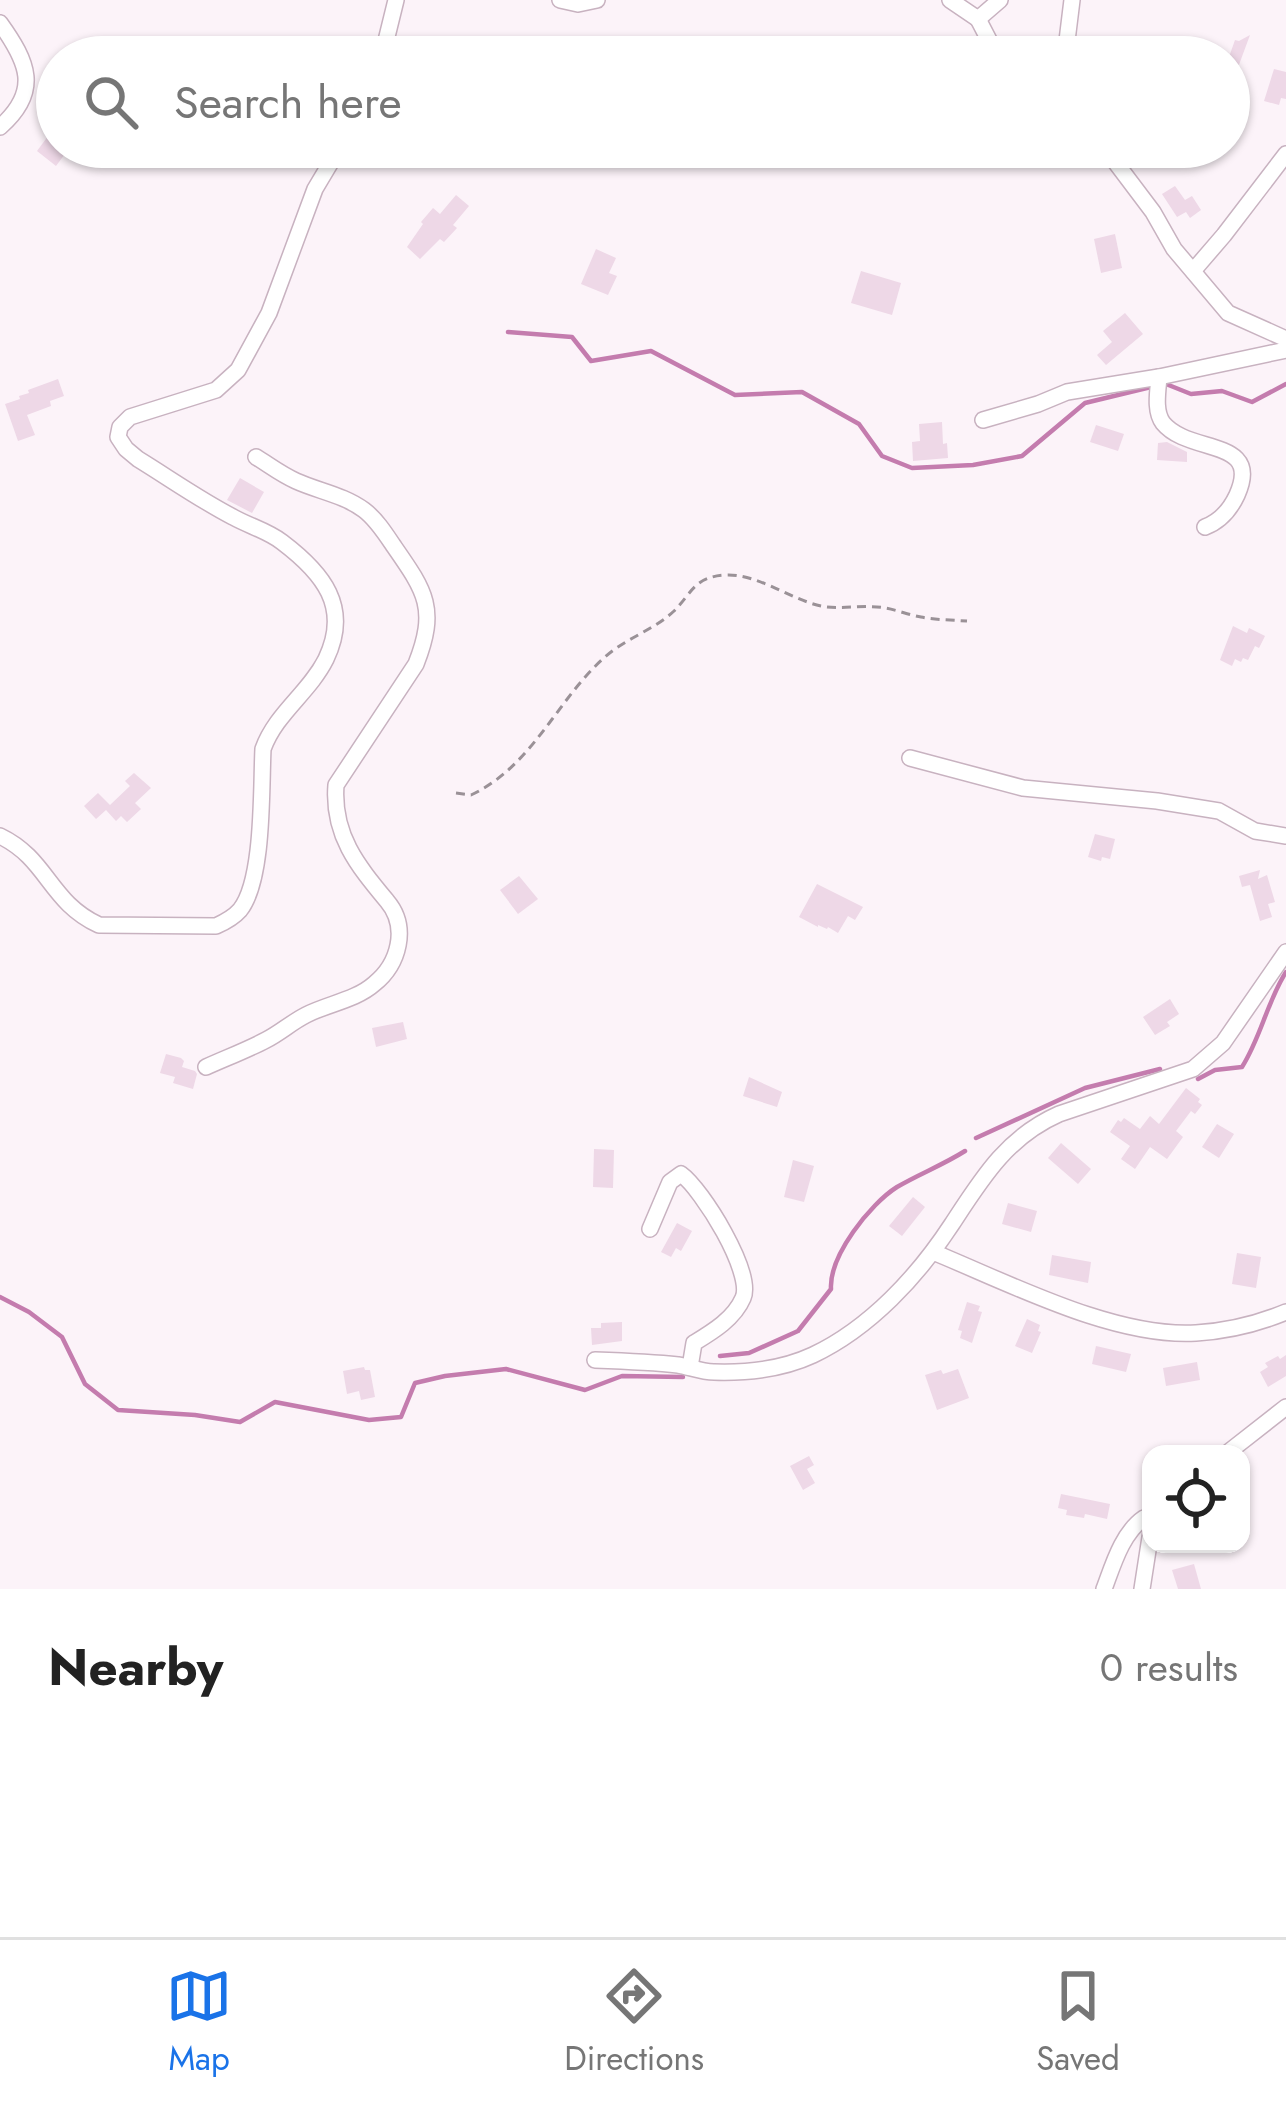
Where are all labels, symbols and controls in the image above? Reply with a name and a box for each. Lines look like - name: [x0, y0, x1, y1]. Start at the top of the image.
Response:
- search box: [36, 36, 1250, 168]
- icon: search: [78, 69, 144, 135]
- text: Search here: [174, 70, 402, 135]
- map controls: [1142, 1445, 1250, 1553]
- button: locate: [1142, 1445, 1250, 1553]
- text: Nearby: [48, 1630, 223, 1704]
- text: 0 results: [1100, 1639, 1238, 1696]
- tab: Map: [166, 1963, 232, 2082]
- tab: Directions: [564, 1963, 704, 2082]
- tab: Saved: [1036, 1963, 1120, 2082]

